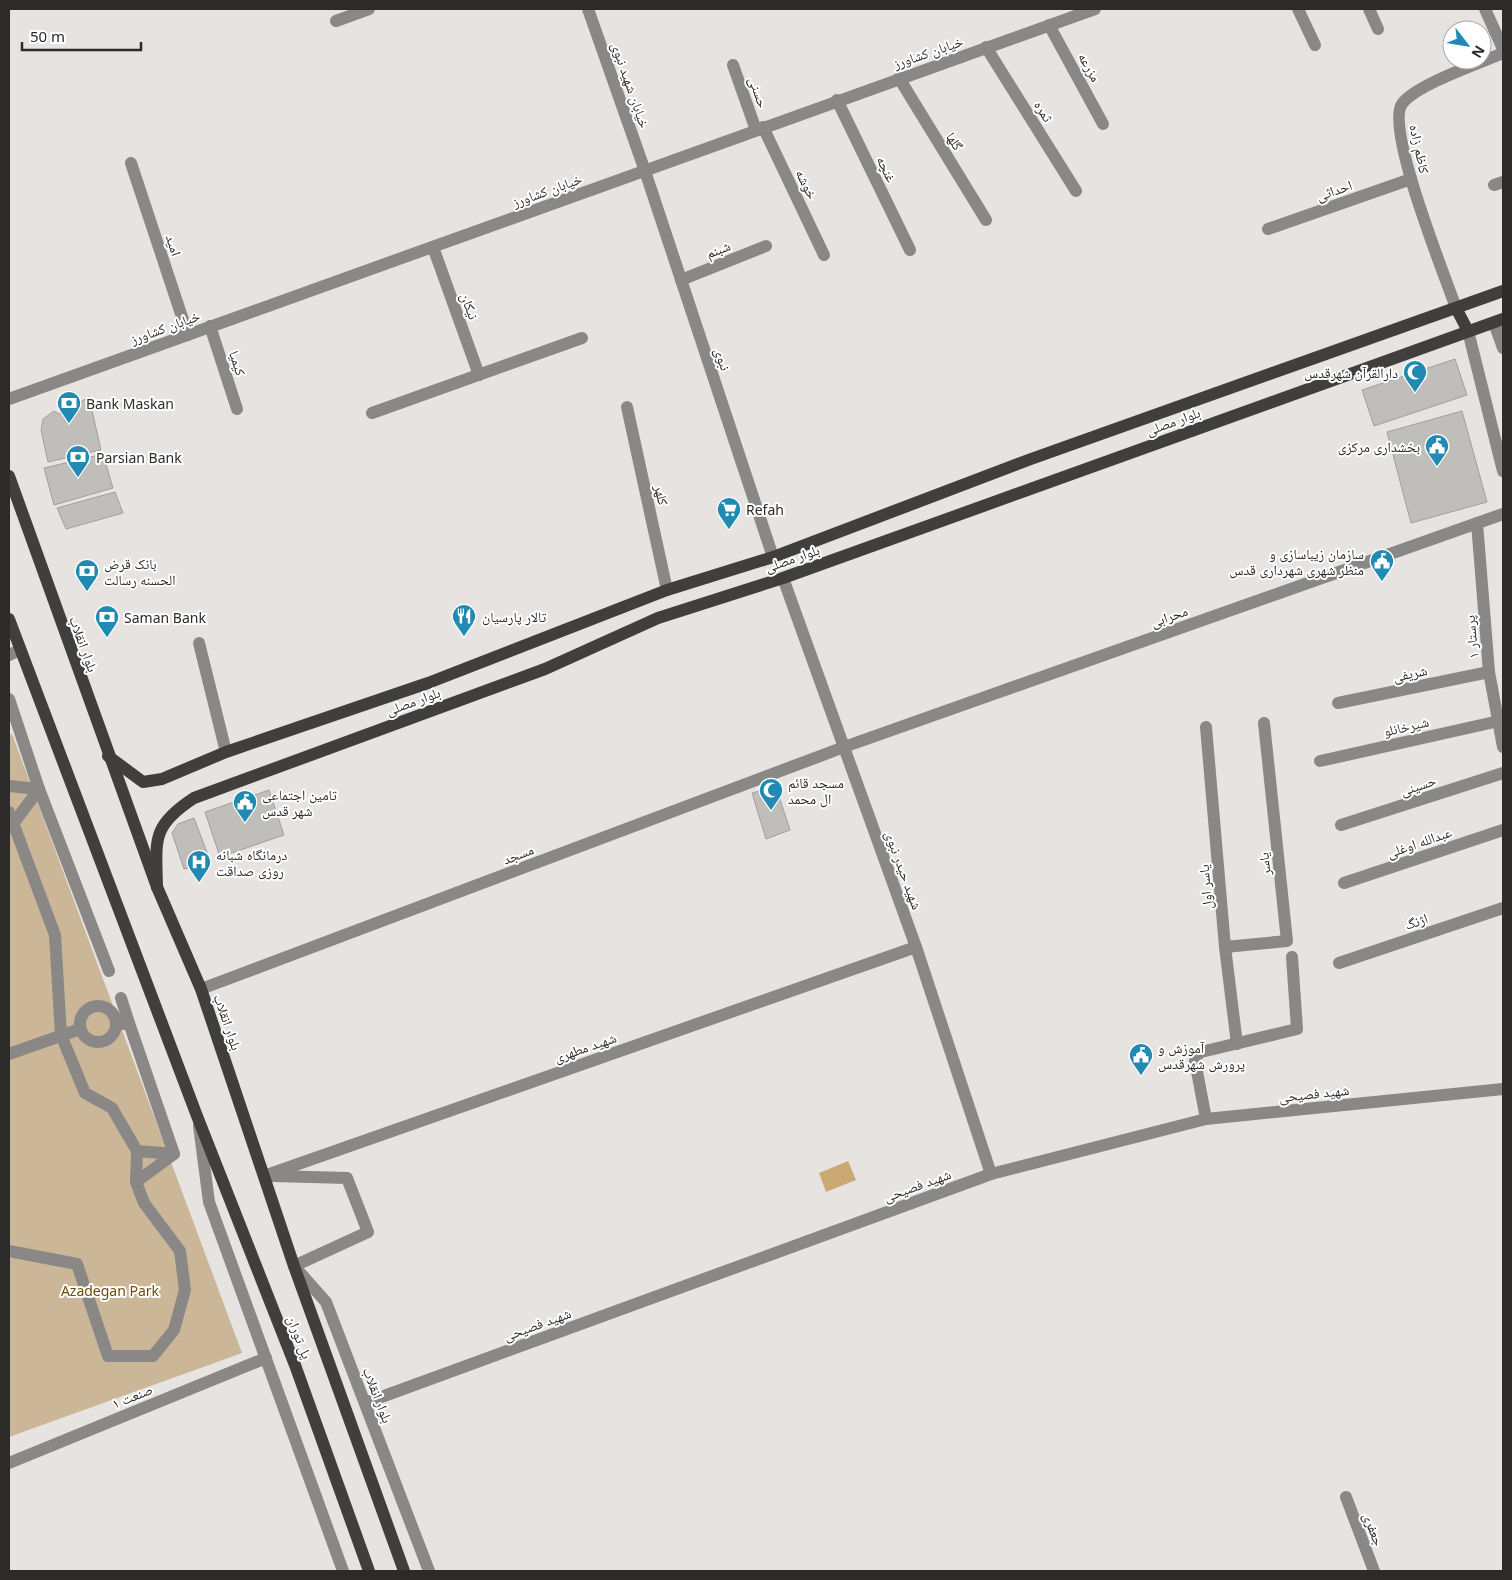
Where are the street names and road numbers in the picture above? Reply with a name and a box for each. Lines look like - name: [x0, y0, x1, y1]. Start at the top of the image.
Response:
- street label: خیابان کشاورز: [890, 31, 966, 73]
- street label: خیابان شهید نبوی: [607, 39, 655, 131]
- street label: مزرعه: [1074, 49, 1106, 85]
- street label: حسنی: [745, 74, 773, 110]
- street label: ثمره: [1030, 97, 1058, 126]
- street label: کاظم زاده: [1405, 123, 1435, 176]
- street label: گلها: [942, 128, 968, 154]
- street label: غنچه: [873, 153, 901, 185]
- street label: خوشه: [792, 166, 822, 202]
- street label: خیابان کشاورز: [509, 169, 585, 212]
- street label: احداثی: [1314, 175, 1354, 205]
- street label: امید: [162, 232, 186, 258]
- street label: شبنم: [703, 236, 733, 263]
- street label: نیکان: [456, 290, 484, 322]
- street label: خیابان کشاورز: [127, 306, 203, 349]
- street label: نبوی: [710, 345, 736, 373]
- street label: کیمیا: [225, 348, 251, 378]
- street label: بلوار مصلی: [1143, 402, 1203, 440]
- street label: کلهر: [650, 482, 673, 507]
- street label: بلوار مصلی: [762, 540, 822, 576]
- street label: محرابی: [1148, 601, 1190, 631]
- street label: بلوار انقلاب: [65, 613, 103, 675]
- street label: پرستار ۱: [1460, 614, 1482, 660]
- street label: شریفی: [1391, 660, 1429, 686]
- street label: بلوار مصلی: [383, 682, 443, 720]
- street label: شیرخانلو: [1381, 712, 1431, 740]
- street label: حسینی: [1397, 770, 1439, 800]
- street label: عبدالله اوغلی: [1384, 822, 1454, 862]
- street label: شهید حیدر نبوی: [881, 828, 927, 912]
- street label: مسجد: [500, 839, 536, 869]
- street label: یاسر: [1253, 851, 1275, 878]
- street label: یاسر اول: [1194, 864, 1216, 910]
- street label: اژنگ: [1402, 908, 1430, 934]
- street label: بلوار انقلاب: [210, 991, 246, 1053]
- street label: شهید مطهری: [551, 1027, 619, 1067]
- street label: شهید فصیحی: [1278, 1080, 1350, 1106]
- street label: شهید فصیحی: [881, 1164, 953, 1206]
- street label: شهید فصیحی: [501, 1303, 573, 1345]
- street label: پل توران: [283, 1313, 317, 1362]
- street label: بلوار انقلاب: [359, 1364, 397, 1426]
- street label: صنعت ۱: [109, 1379, 155, 1413]
- street label: جعفری: [1359, 1510, 1389, 1549]

